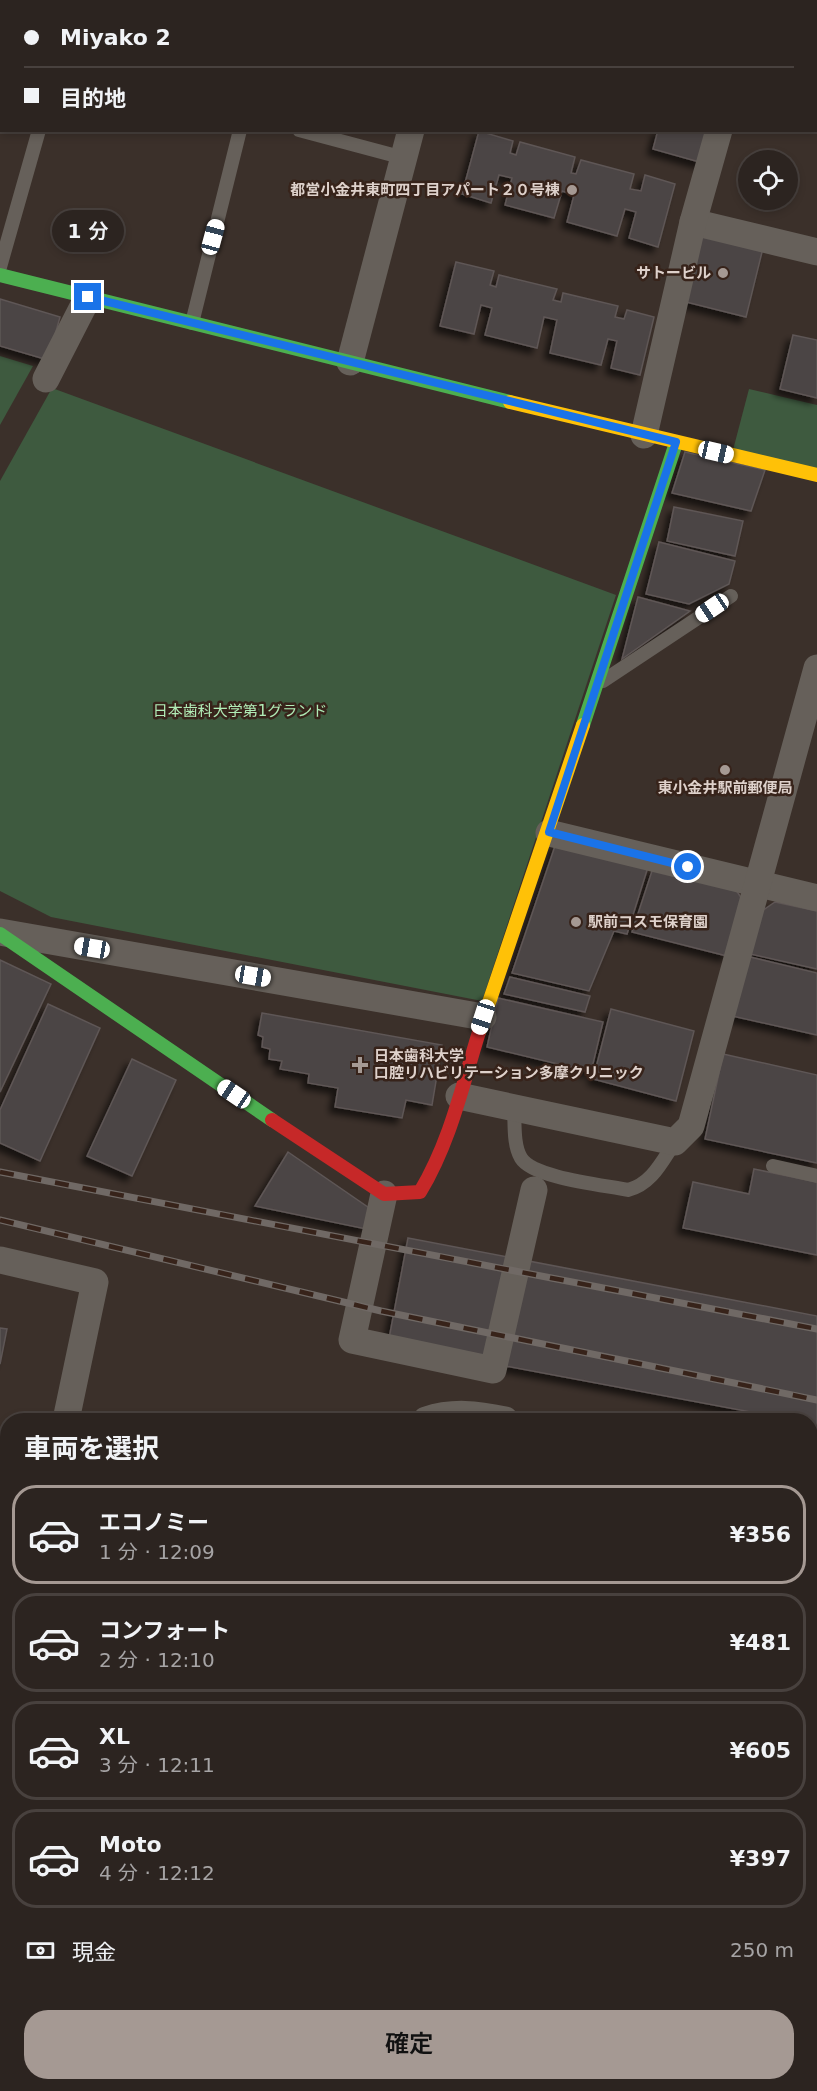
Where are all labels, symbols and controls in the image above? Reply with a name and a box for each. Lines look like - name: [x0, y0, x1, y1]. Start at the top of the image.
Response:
- text: Miyako 2: [60, 25, 171, 50]
- text: 目的地: [60, 86, 126, 111]
- map controls: [738, 150, 798, 210]
- button: locate: [738, 150, 798, 210]
- place label: 都営小金井東町四丁目アパート２０号棟: [290, 181, 560, 199]
- marker: 都営小金井東町四丁目アパート２０号棟: [565, 183, 579, 197]
- callout: 1 分: [52, 210, 124, 252]
- car: [200, 217, 226, 257]
- text: 1 分: [68, 219, 108, 243]
- place label: サトービル: [636, 264, 711, 282]
- marker: サトービル: [716, 266, 730, 280]
- route end: [74, 283, 101, 310]
- car: [696, 439, 736, 465]
- car: [692, 590, 732, 626]
- park label: 日本歯科大学第1グランド: [153, 702, 327, 720]
- marker: 東小金井駅前郵便局: [718, 763, 732, 777]
- place label: 東小金井駅前郵便局: [657, 779, 793, 797]
- route start: [674, 853, 701, 880]
- place label: 駅前コスモ保育園: [588, 913, 708, 931]
- marker: 駅前コスモ保育園: [569, 915, 583, 929]
- car: [73, 936, 111, 960]
- car: [234, 964, 272, 988]
- car: [469, 997, 497, 1037]
- place label: 日本歯科大学 口腔リハビリテーション多摩クリニック: [374, 1047, 644, 1082]
- marker: 日本歯科大学 口腔リハビリテーション多摩クリニック: [351, 1056, 369, 1074]
- car: [214, 1076, 254, 1112]
- text: 車両を選択: [24, 1433, 159, 1464]
- icon: car: [27, 1508, 81, 1562]
- text: エコノミー: [99, 1510, 209, 1535]
- text: ¥356: [730, 1522, 791, 1547]
- text: 1 分 · 12:09: [99, 1540, 215, 1564]
- icon: car: [27, 1616, 81, 1670]
- text: コンフォート: [99, 1618, 230, 1643]
- text: ¥481: [730, 1630, 791, 1655]
- text: 2 分 · 12:10: [99, 1648, 215, 1672]
- icon: car: [27, 1724, 81, 1778]
- text: XL: [99, 1724, 130, 1749]
- text: ¥605: [730, 1738, 791, 1763]
- text: 3 分 · 12:11: [99, 1753, 215, 1777]
- icon: car: [27, 1832, 81, 1886]
- text: Moto: [99, 1832, 162, 1857]
- text: ¥397: [730, 1846, 791, 1871]
- text: 4 分 · 12:12: [99, 1861, 215, 1885]
- icon: cash: [24, 1934, 57, 1967]
- text: 250 m: [730, 1938, 794, 1962]
- text: 現金: [72, 1940, 116, 1965]
- button: 確定: [24, 2010, 794, 2079]

